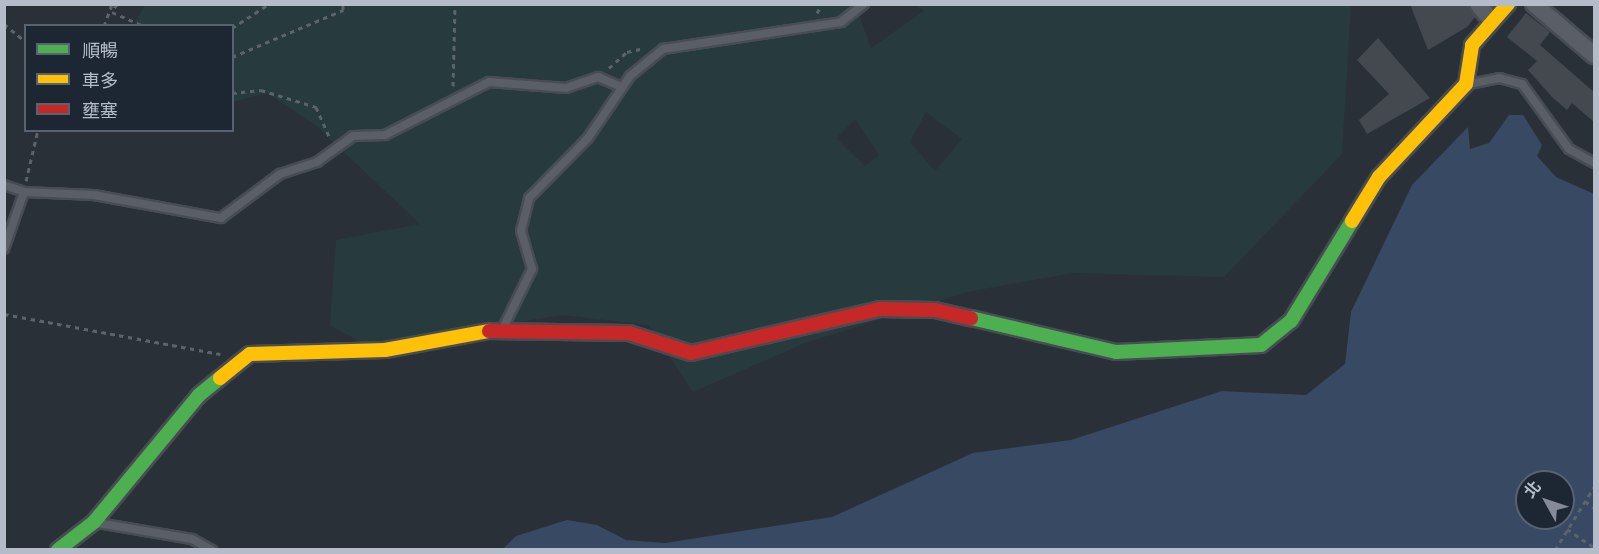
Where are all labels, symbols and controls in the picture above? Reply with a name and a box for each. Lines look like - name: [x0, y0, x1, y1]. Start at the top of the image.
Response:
- legend: [24, 24, 234, 132]
- text: 順暢: [82, 40, 118, 62]
- text: 車多: [82, 70, 118, 92]
- text: 壅塞: [82, 100, 118, 122]
- north arrow: [1515, 470, 1575, 530]
- text: 北: [1520, 477, 1545, 502]

